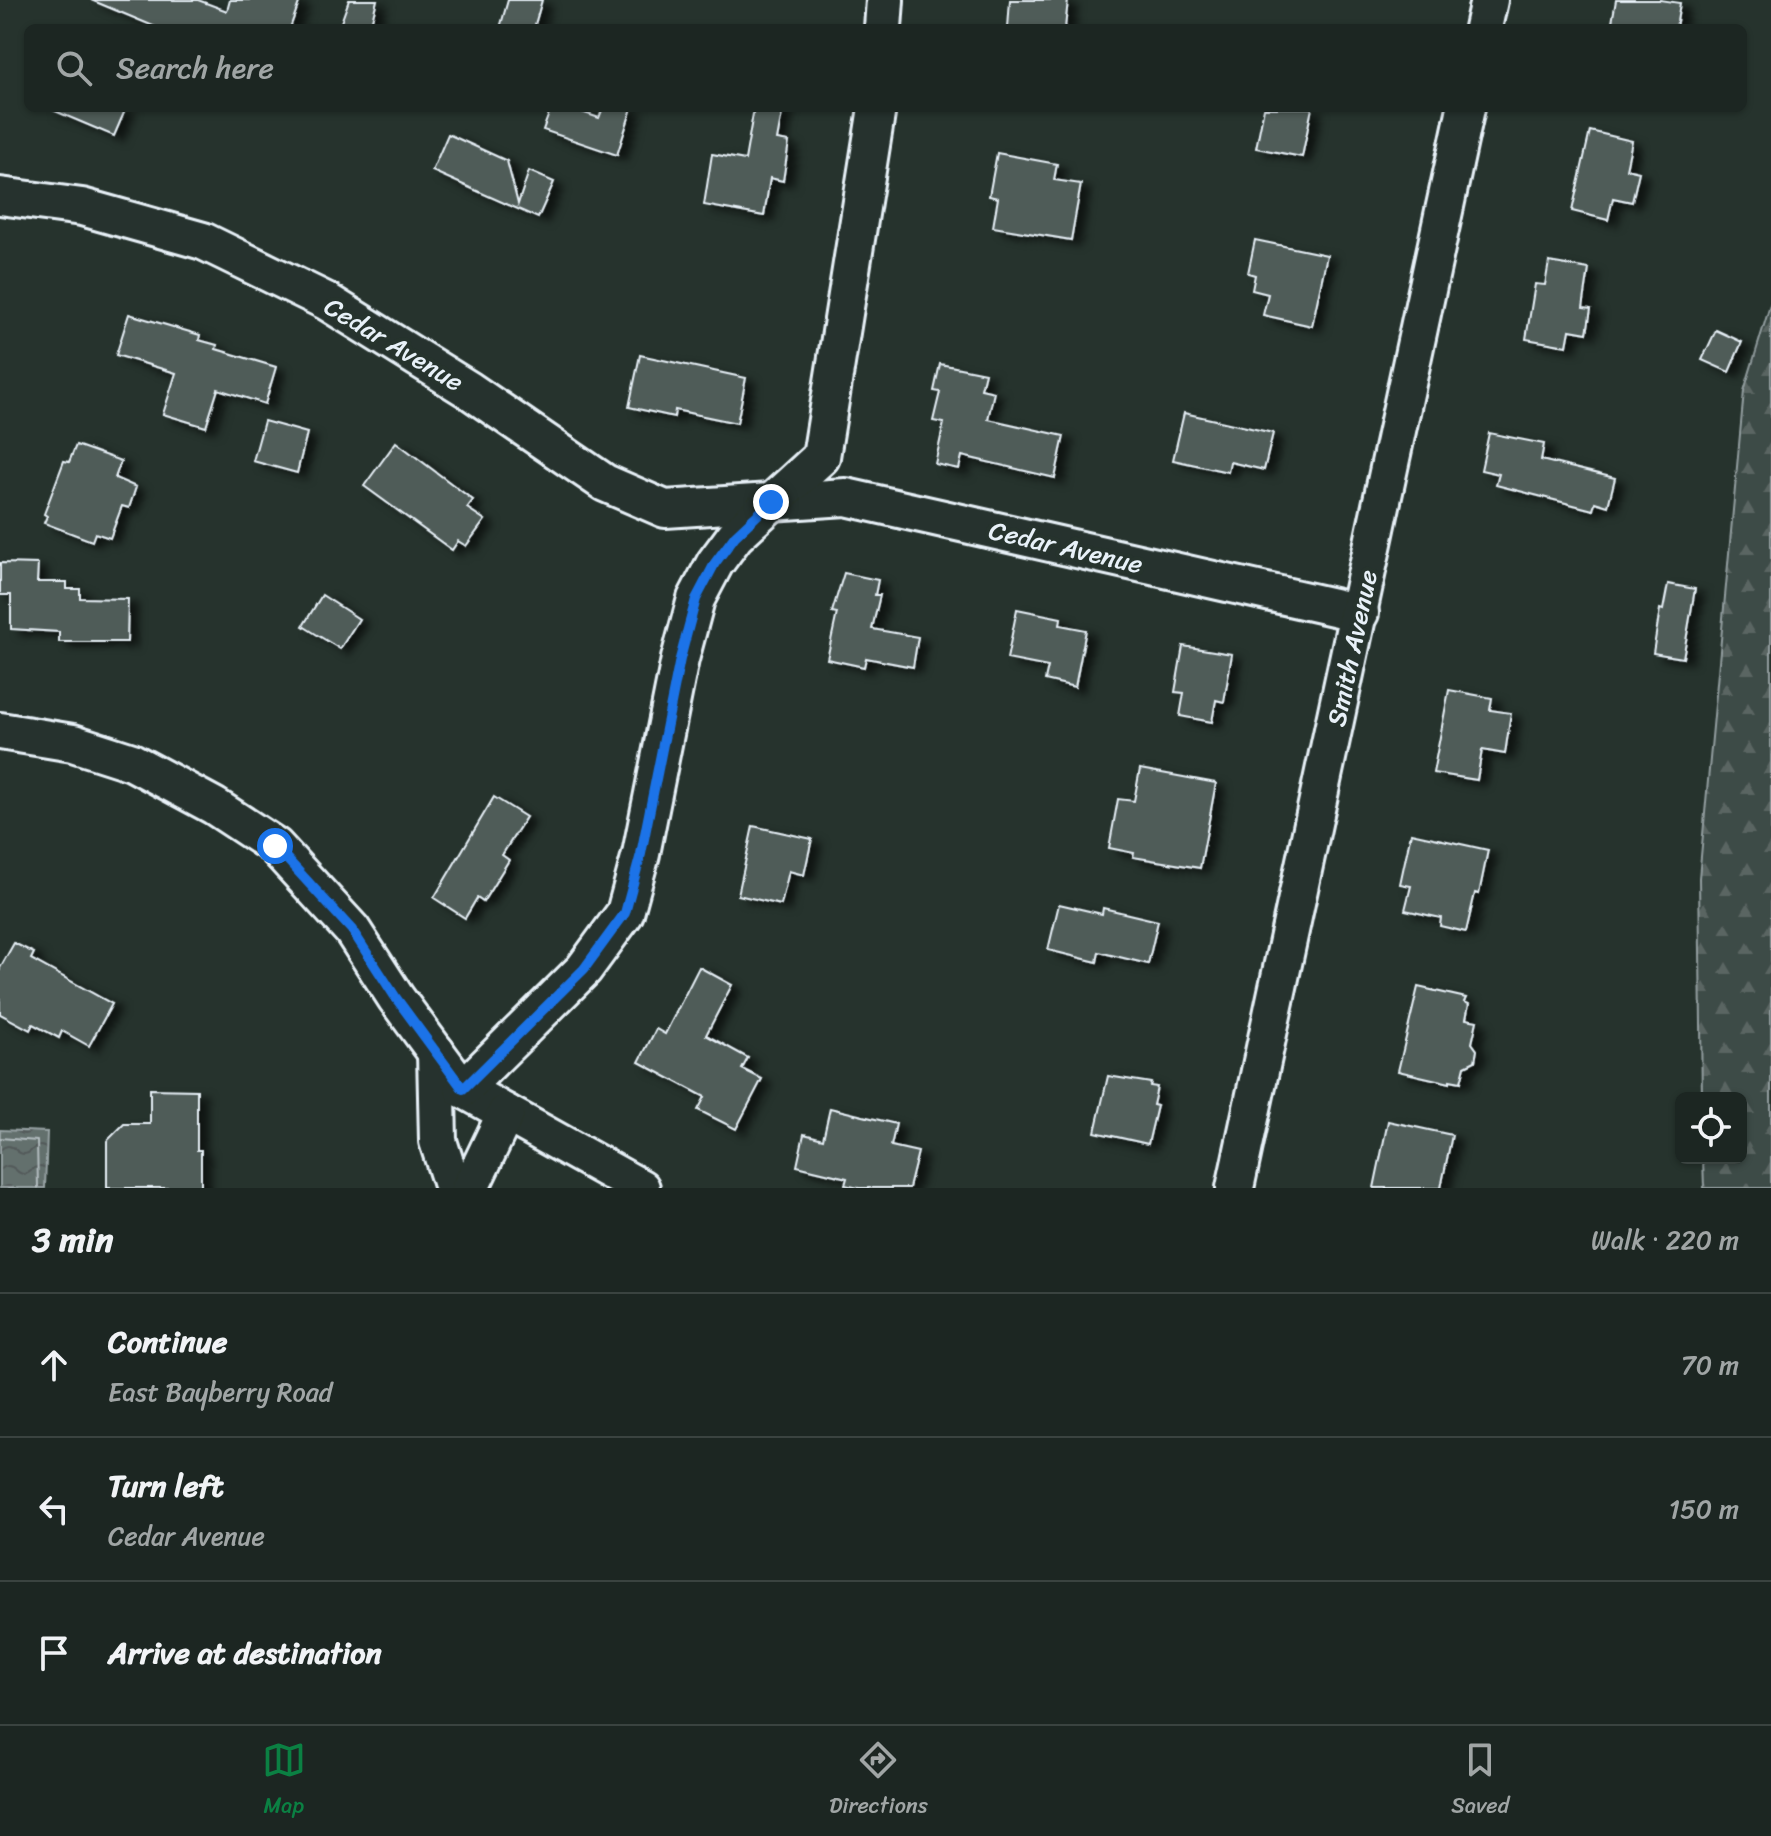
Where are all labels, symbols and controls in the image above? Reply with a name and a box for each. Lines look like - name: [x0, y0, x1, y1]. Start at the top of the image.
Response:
- search box: [24, 24, 1747, 112]
- text: Search here: [116, 41, 274, 95]
- icon: search: [52, 46, 96, 90]
- street label: Cedar Avenue: [315, 284, 473, 404]
- route end: [753, 484, 789, 520]
- street label: Cedar Avenue: [984, 507, 1148, 587]
- street label: Smith Avenue: [1313, 565, 1391, 731]
- route start: [257, 828, 293, 864]
- map controls: [1675, 1092, 1747, 1164]
- button: locate: [1675, 1092, 1747, 1164]
- text: 3 min: [32, 1210, 113, 1270]
- text: Walk · 220 m: [1591, 1217, 1739, 1263]
- text: Continue: [108, 1315, 227, 1369]
- text: 70 m: [1681, 1342, 1739, 1388]
- icon: ahead: [32, 1343, 76, 1387]
- text: East Bayberry Road: [108, 1369, 332, 1415]
- text: Turn left: [108, 1459, 224, 1513]
- text: 150 m: [1669, 1486, 1739, 1532]
- icon: left: [32, 1487, 76, 1531]
- text: Cedar Avenue: [108, 1513, 265, 1559]
- text: Arrive at destination: [108, 1626, 382, 1680]
- icon: arrive: [32, 1631, 76, 1675]
- tab: Map: [262, 1738, 306, 1825]
- tab: Directions: [829, 1738, 928, 1825]
- tab: Saved: [1451, 1738, 1509, 1825]

